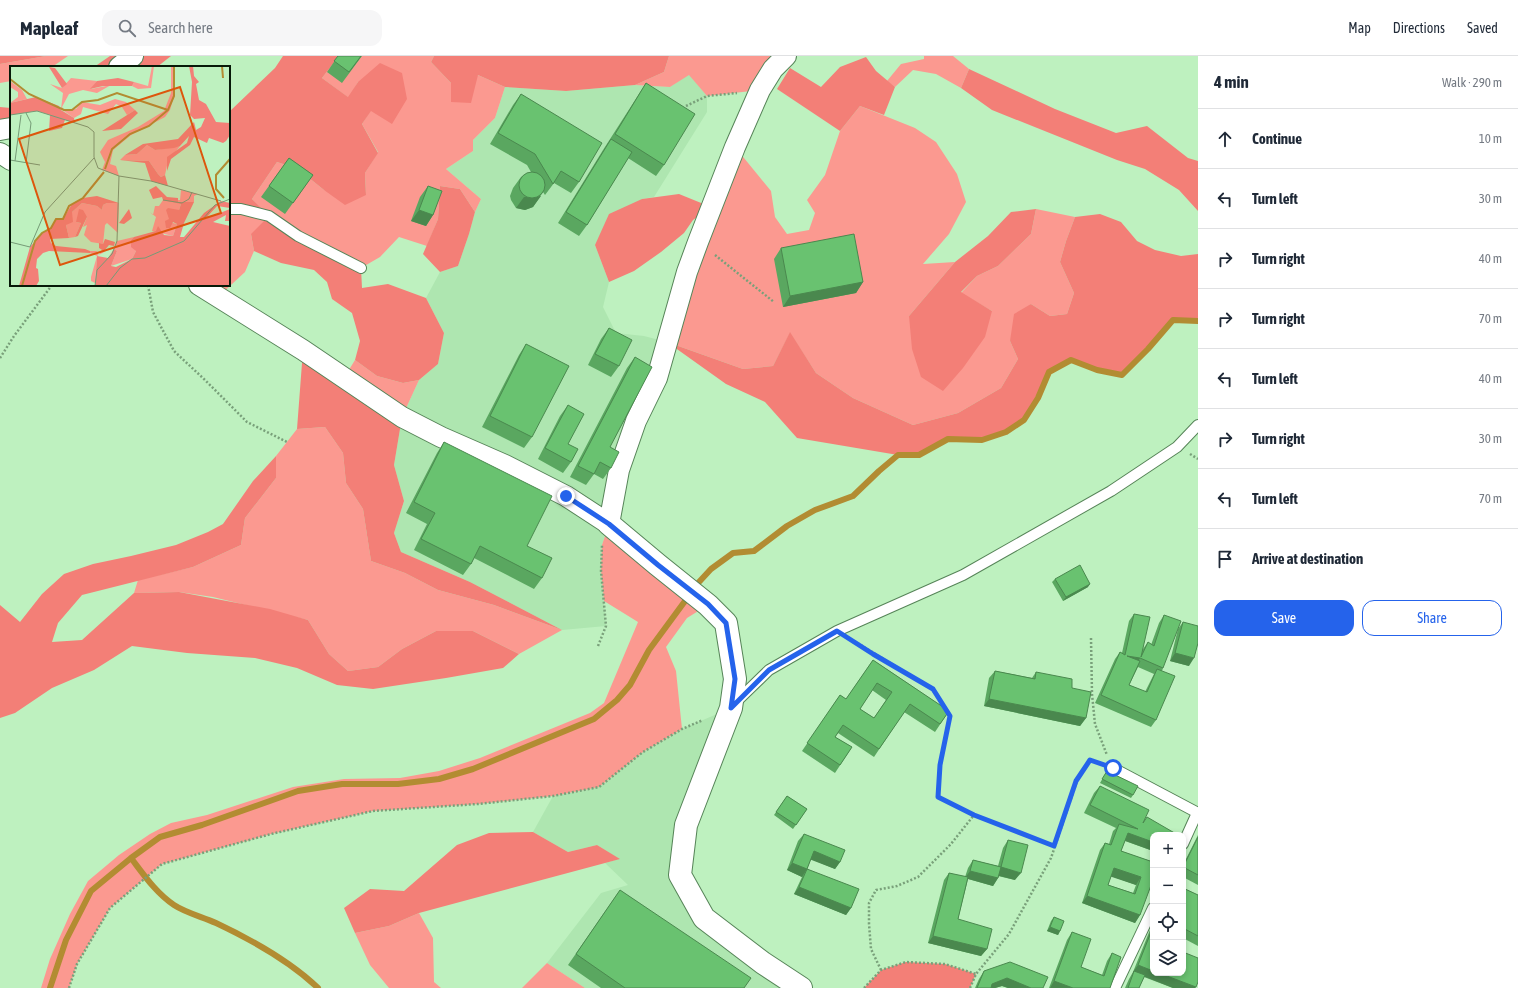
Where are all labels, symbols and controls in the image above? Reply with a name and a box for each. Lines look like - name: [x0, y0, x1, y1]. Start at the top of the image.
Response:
- search box: [102, 10, 382, 46]
- text: Mapleaf: [20, 17, 78, 39]
- icon: search: [116, 17, 138, 39]
- text: Search here: [148, 19, 213, 36]
- text: Map: [1348, 20, 1371, 36]
- text: Directions: [1393, 20, 1445, 36]
- text: Saved: [1467, 20, 1498, 36]
- inset map: [10, 66, 230, 286]
- text: 4 min: [1214, 72, 1249, 92]
- text: Walk · 290 m: [1442, 75, 1502, 90]
- icon: ahead: [1214, 128, 1236, 150]
- text: Continue: [1252, 130, 1302, 147]
- text: 10 m: [1479, 131, 1502, 146]
- icon: left: [1214, 188, 1236, 210]
- text: Turn left: [1252, 190, 1298, 207]
- text: 30 m: [1479, 191, 1502, 206]
- icon: right: [1214, 248, 1236, 270]
- text: Turn right: [1252, 250, 1305, 267]
- text: 40 m: [1479, 251, 1502, 266]
- icon: right: [1214, 308, 1236, 330]
- text: Turn right: [1252, 310, 1305, 327]
- text: 70 m: [1479, 311, 1502, 326]
- icon: left: [1214, 368, 1236, 390]
- text: Turn left: [1252, 370, 1298, 387]
- text: 40 m: [1479, 371, 1502, 386]
- icon: right: [1214, 428, 1236, 450]
- text: Turn right: [1252, 430, 1305, 447]
- text: 30 m: [1479, 431, 1502, 446]
- route end: [557, 487, 575, 505]
- icon: left: [1214, 488, 1236, 510]
- text: Turn left: [1252, 490, 1298, 507]
- text: 70 m: [1479, 491, 1502, 506]
- icon: arrive: [1214, 548, 1236, 570]
- text: Arrive at destination: [1252, 550, 1363, 567]
- button: Save: [1214, 600, 1354, 636]
- button: Share: [1362, 600, 1502, 636]
- route start: [1104, 759, 1122, 777]
- map controls: [1150, 832, 1186, 976]
- button: +: [1150, 832, 1186, 868]
- button: −: [1150, 868, 1186, 904]
- button: locate: [1150, 904, 1186, 940]
- button: layers: [1150, 940, 1186, 976]

